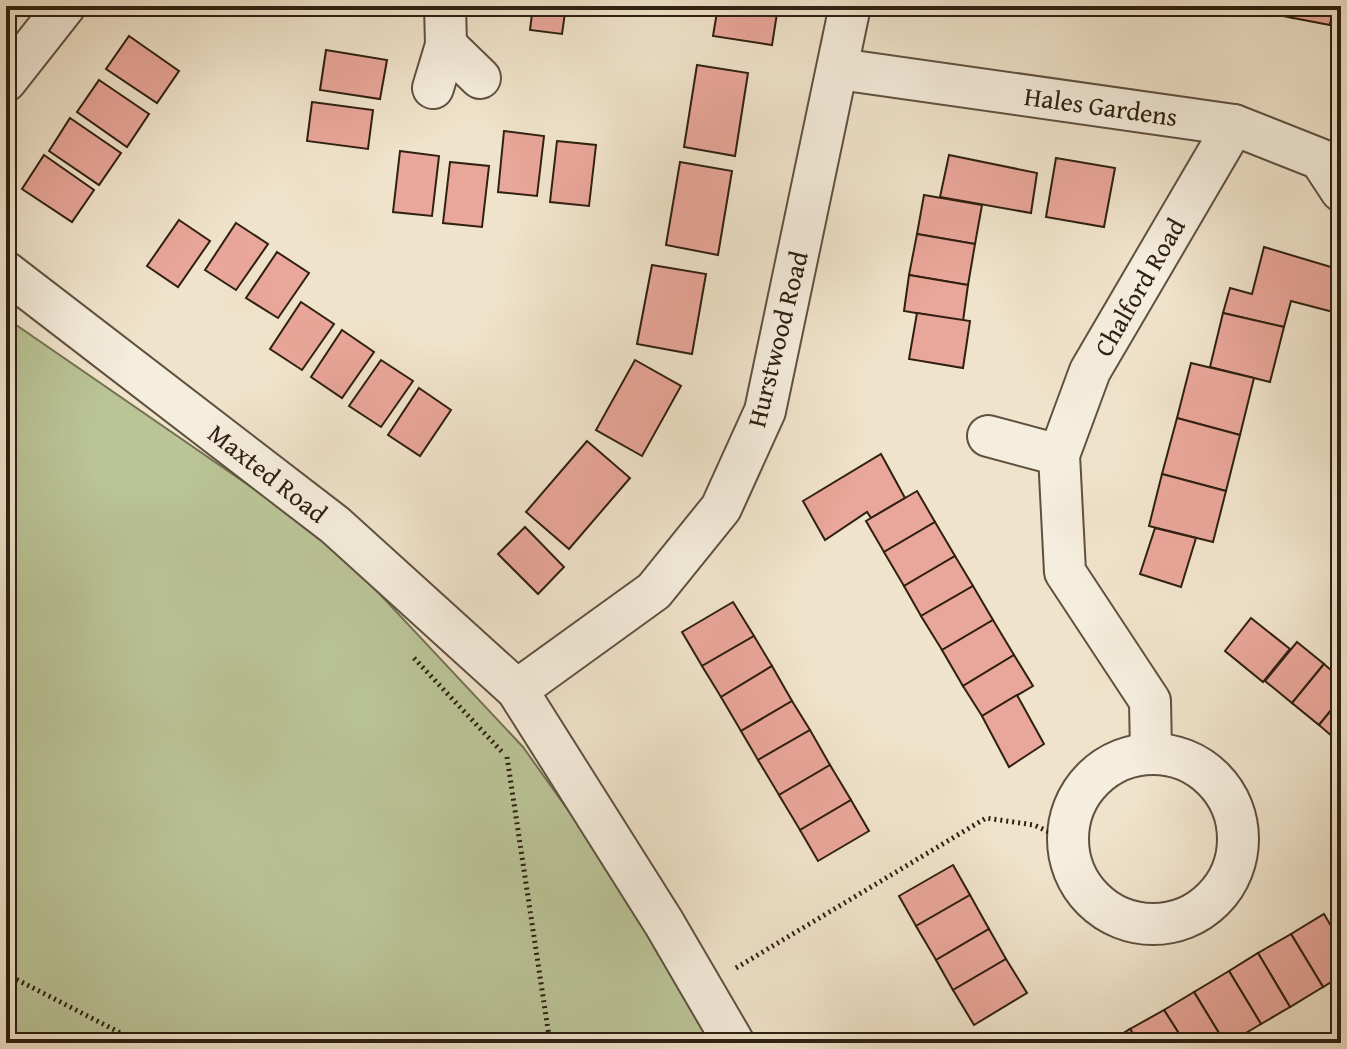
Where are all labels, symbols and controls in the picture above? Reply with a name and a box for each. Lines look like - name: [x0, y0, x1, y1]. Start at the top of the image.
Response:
- street label: Hales Gardens: [1022, 76, 1180, 136]
- street label: Chalford Road: [1084, 210, 1195, 364]
- street label: Hurstwood Road: [736, 247, 818, 431]
- street label: Maxted Road: [200, 414, 336, 532]

